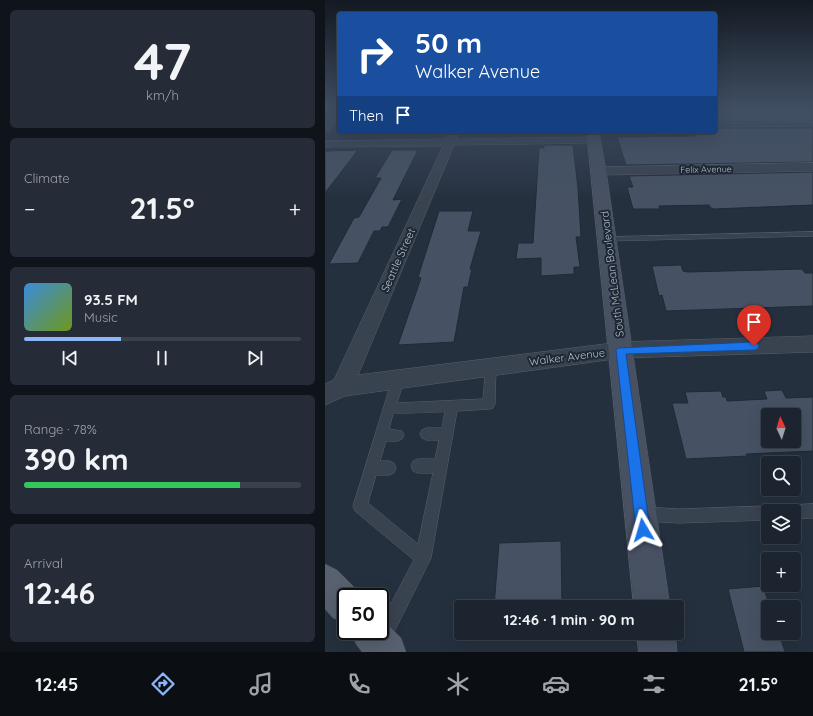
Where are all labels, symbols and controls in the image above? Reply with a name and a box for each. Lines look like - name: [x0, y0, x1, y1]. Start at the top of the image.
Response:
- text: 50 m: [415, 25, 482, 60]
- text: 47: [134, 28, 191, 93]
- icon: right: [349, 28, 401, 80]
- text: Walker Avenue: [415, 60, 540, 83]
- text: km/h: [146, 87, 179, 103]
- icon: arrive: [392, 104, 414, 126]
- text: Then: [349, 106, 384, 125]
- street label: Felix Avenue: [680, 163, 732, 175]
- text: Climate: [24, 170, 70, 186]
- text: 21.5°: [129, 189, 195, 227]
- text: −: [24, 195, 35, 223]
- text: +: [289, 195, 301, 223]
- street label: South McLean Boulevard: [597, 210, 627, 338]
- street label: Seattle Street: [378, 226, 418, 294]
- text: 93.5 FM: [84, 290, 138, 309]
- pin: [737, 305, 771, 346]
- text: Music: [84, 309, 118, 325]
- icon: arrive: [743, 311, 765, 333]
- street label: Walker Avenue: [528, 345, 606, 369]
- icon: previous: [59, 347, 81, 369]
- icon: pause: [151, 347, 173, 369]
- icon: next: [244, 347, 266, 369]
- north arrow: [761, 408, 801, 448]
- map controls: [761, 408, 801, 640]
- text: Range · 78%: [24, 421, 97, 437]
- text: 390 km: [24, 440, 129, 478]
- button: search: [761, 456, 801, 496]
- button: layers: [761, 504, 801, 544]
- position arrow: [622, 509, 664, 551]
- button: +: [761, 552, 801, 592]
- text: Arrival: [24, 555, 63, 571]
- text: 12:46: [24, 574, 95, 612]
- speed limit sign: 50: [337, 588, 389, 640]
- button: −: [761, 600, 801, 640]
- text: 12:46 · 1 min · 90 m: [503, 610, 635, 629]
- icon: directions: [149, 670, 177, 698]
- icon: music: [247, 670, 275, 698]
- icon: phone: [345, 670, 373, 698]
- icon: climate: [444, 670, 472, 698]
- icon: car: [542, 670, 570, 698]
- icon: filters: [640, 670, 668, 698]
- text: 12:45: [35, 673, 78, 696]
- text: 21.5°: [739, 673, 778, 696]

